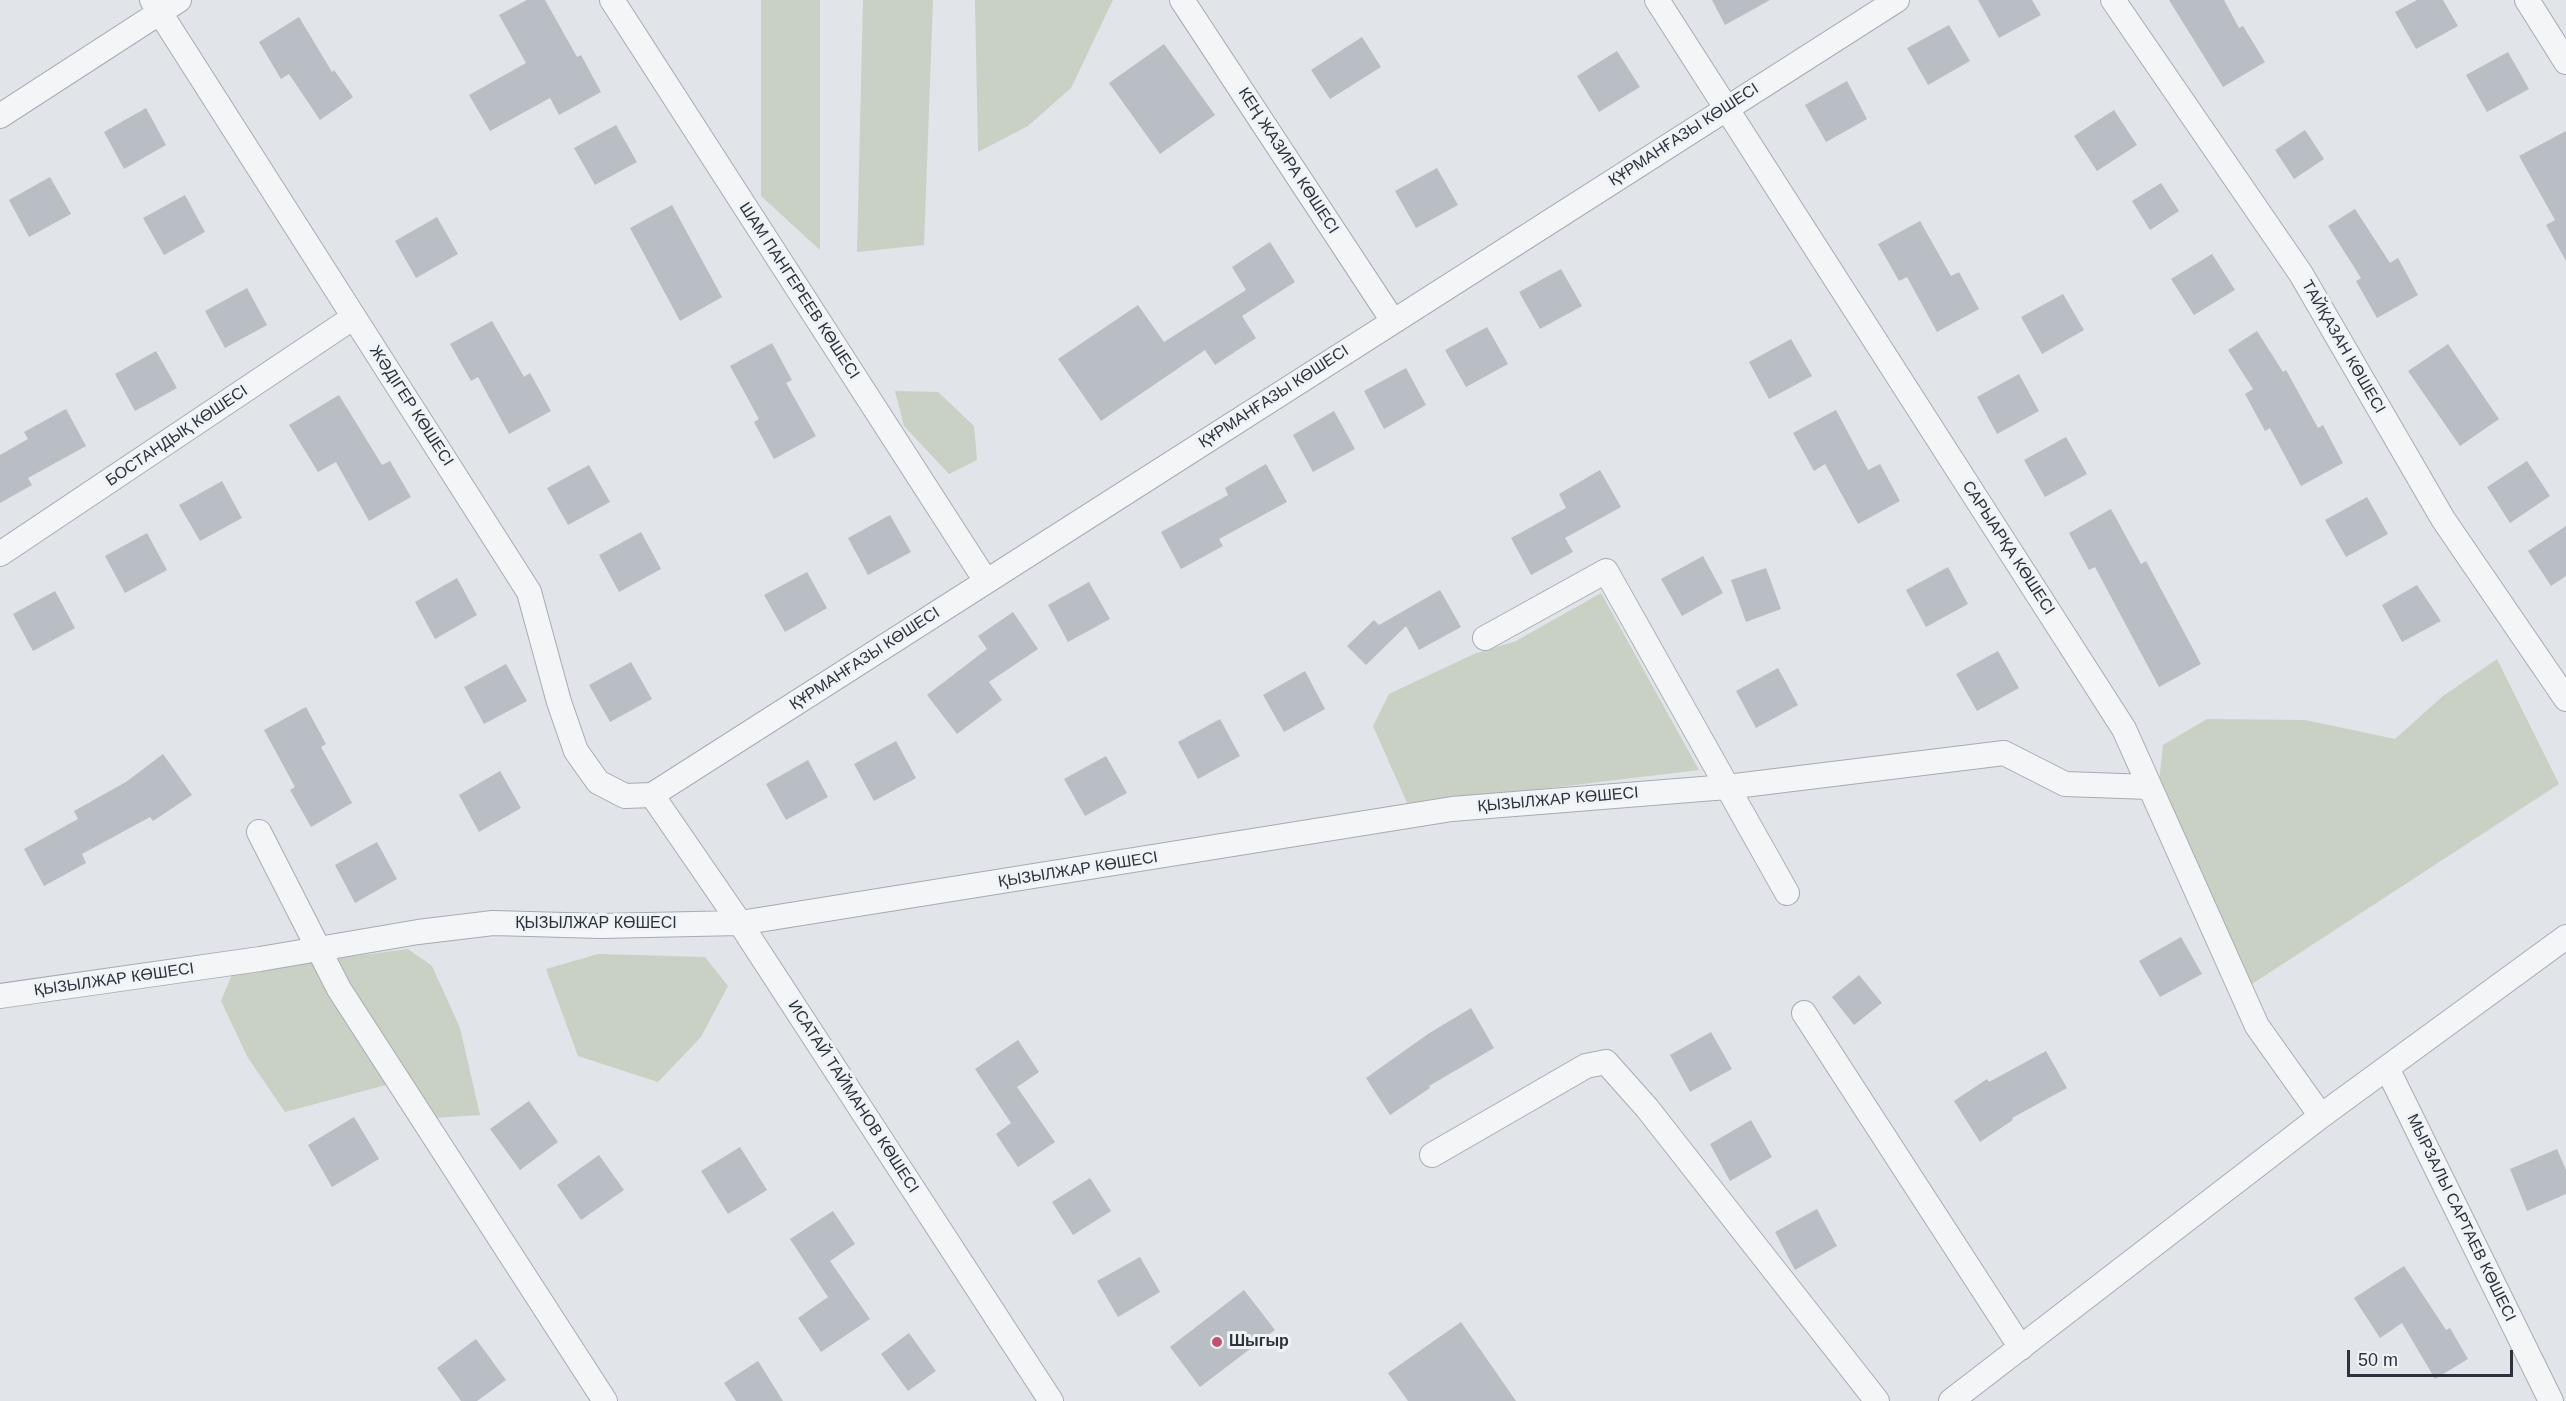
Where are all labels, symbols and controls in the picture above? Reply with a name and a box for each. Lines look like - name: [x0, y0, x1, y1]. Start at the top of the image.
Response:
- street label: ҚҰРМАНҒАЗЫ КӨШЕСІ: [1605, 79, 1763, 191]
- street label: КЕҢ ЖАЗИРА КӨШЕСІ: [1234, 84, 1342, 238]
- street label: ШАМ ПАНГЕРЕЕВ КӨШЕСІ: [735, 199, 863, 383]
- street label: ТАЙҚАЗАН КӨШЕСІ: [2297, 277, 2389, 417]
- street label: ҚҰРМАНҒАЗЫ КӨШЕСІ: [1195, 341, 1353, 453]
- street label: ЖӘДІГЕР КӨШЕСІ: [365, 342, 457, 470]
- street label: БОСТАНДЫҚ КӨШЕСІ: [102, 381, 252, 491]
- street label: САРЫАРҚА КӨШЕСІ: [1958, 478, 2058, 618]
- street label: ҚҰРМАНҒАЗЫ КӨШЕСІ: [786, 603, 944, 715]
- street label: ҚЫЗЫЛЖАР КӨШЕСІ: [1477, 783, 1639, 817]
- street label: ҚЫЗЫЛЖАР КӨШЕСІ: [997, 848, 1159, 892]
- street label: ҚЫЗЫЛЖАР КӨШЕСІ: [515, 914, 677, 934]
- street label: ҚЫЗЫЛЖАР КӨШЕСІ: [33, 959, 195, 1001]
- street label: ИСАТАЙ ТАЙМАНОВ КӨШЕСІ: [784, 997, 922, 1197]
- street label: МЫРЗАЛЫ САРТАЕВ КӨШЕСІ: [2402, 1111, 2520, 1325]
- place label: Шыгыр: [1229, 1332, 1289, 1352]
- marker: Шыгыр: [1210, 1335, 1224, 1349]
- scale bar: [2350, 1338, 2516, 1376]
- text: 50 m: [2358, 1350, 2398, 1370]

